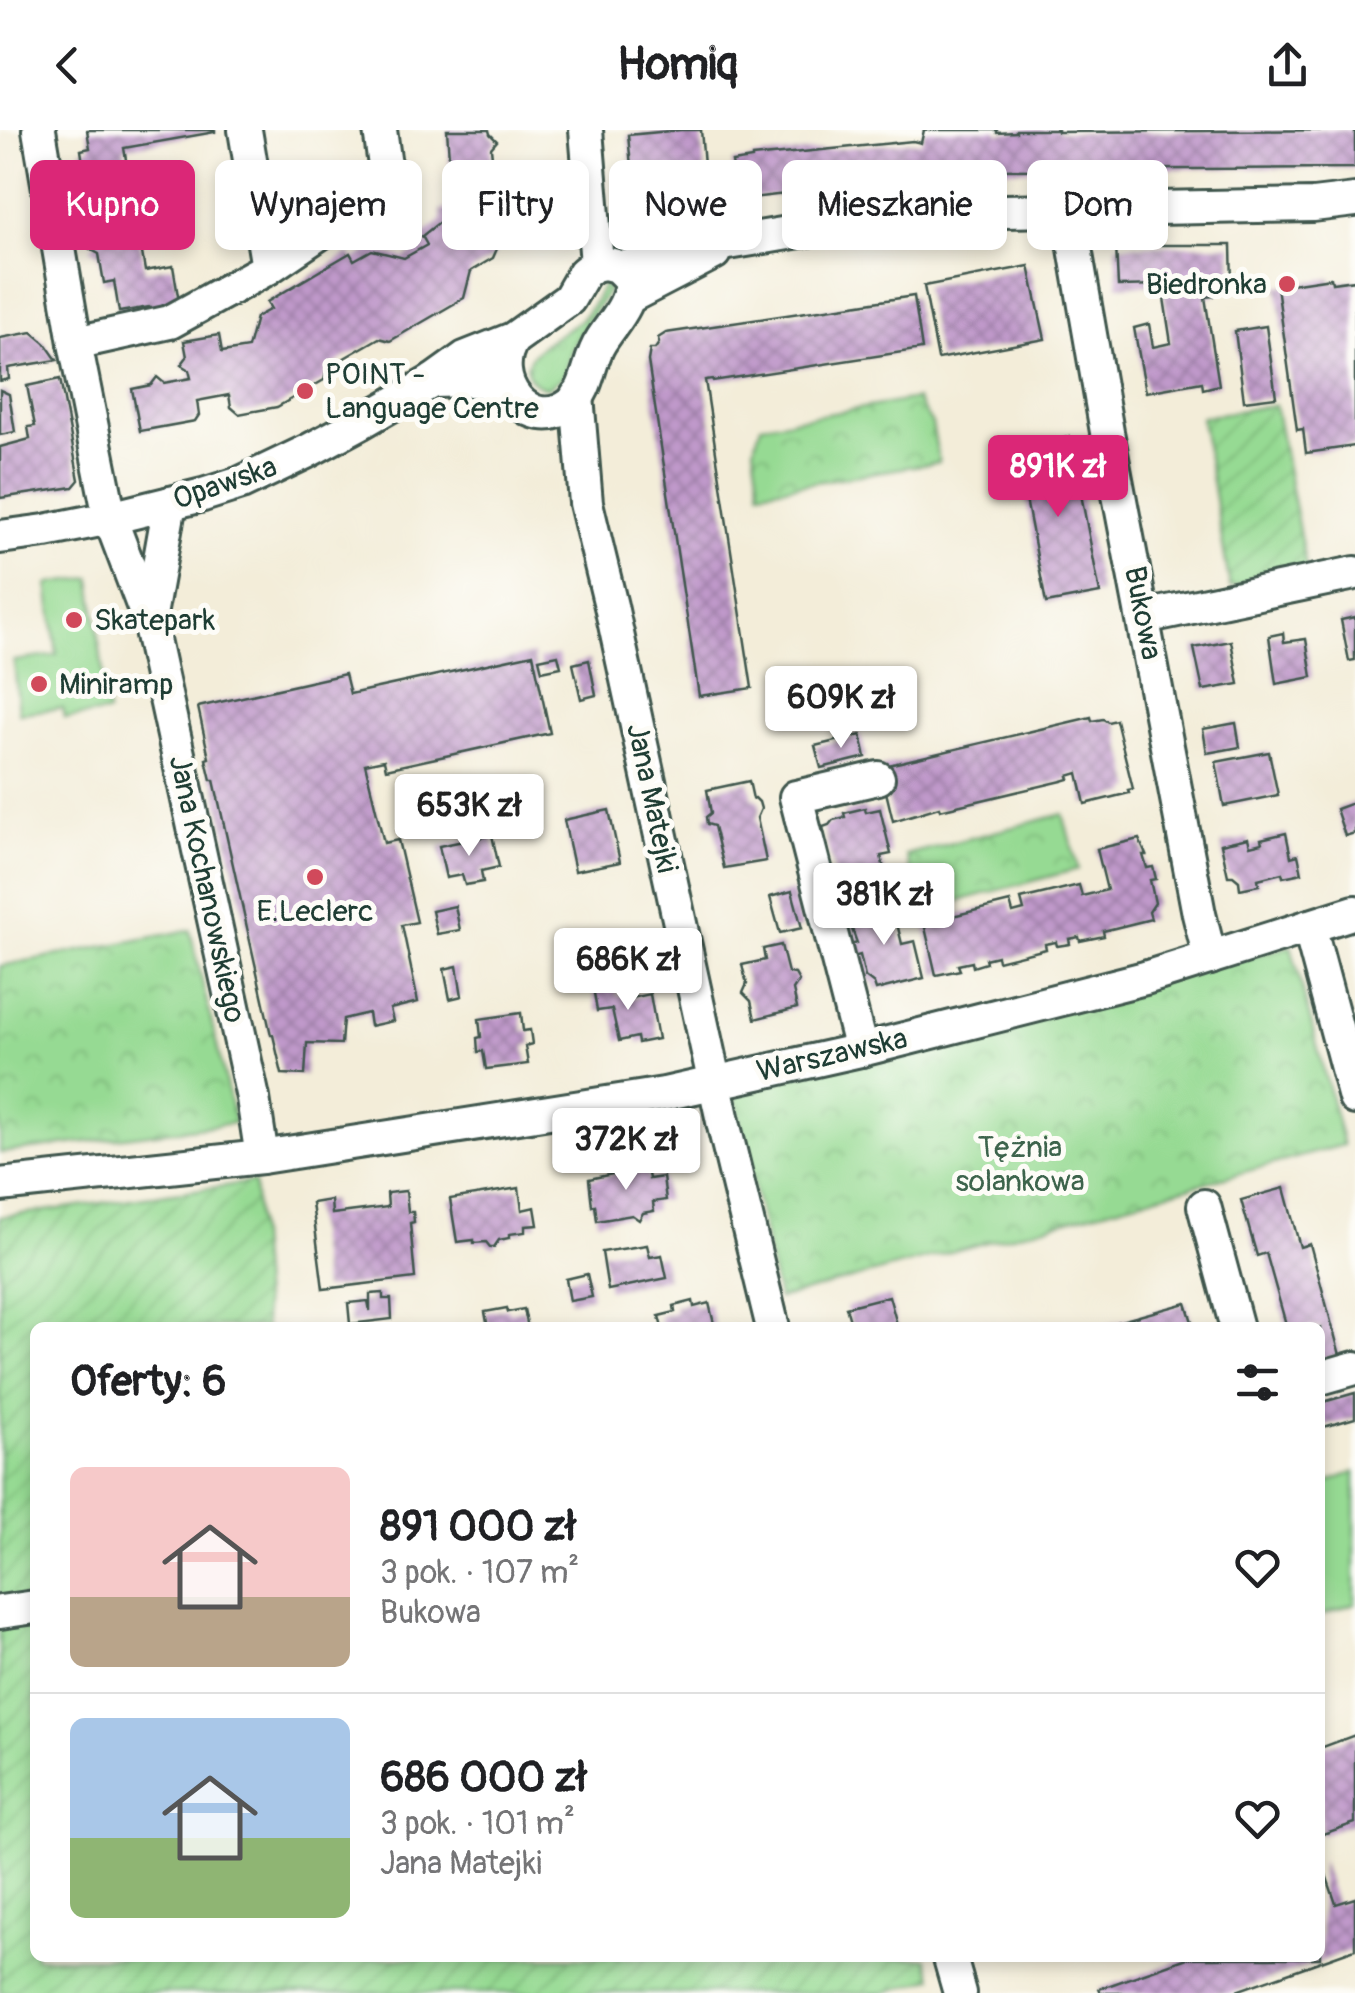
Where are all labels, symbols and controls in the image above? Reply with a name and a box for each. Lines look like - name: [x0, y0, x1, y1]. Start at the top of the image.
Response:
- text: Homiq: [617, 37, 738, 93]
- icon: back: [40, 38, 95, 93]
- icon: share: [1260, 38, 1315, 93]
- chip: Kupno: [30, 160, 195, 250]
- chip: Wynajem: [215, 160, 422, 250]
- chip: Filtry: [442, 160, 589, 250]
- chip: Nowe: [609, 160, 762, 250]
- chip: Mieszkanie: [782, 160, 1007, 250]
- chip: Dom: [1027, 160, 1168, 250]
- place label: Biedronka: [1146, 266, 1267, 303]
- marker: Biedronka: [1276, 273, 1298, 295]
- place label: POINT - Language Centre: [325, 356, 539, 427]
- marker: POINT - Language Centre: [294, 380, 316, 402]
- pin: 891K zł: [966, 435, 1150, 520]
- text: 891K zł: [1010, 447, 1106, 487]
- street label: Opawska: [168, 448, 282, 518]
- street label: Bukowa: [1116, 563, 1170, 663]
- place label: Skatepark: [94, 602, 216, 639]
- marker: Skatepark: [63, 609, 85, 631]
- place label: Miniramp: [59, 666, 173, 703]
- pin: 609K zł: [749, 666, 933, 751]
- marker: Miniramp: [28, 673, 50, 695]
- text: 609K zł: [787, 678, 895, 718]
- street label: Jana Matejki: [618, 720, 686, 876]
- street label: Jana Kochanowskiego: [161, 752, 253, 1026]
- pin: 653K zł: [377, 774, 561, 859]
- text: 653K zł: [417, 786, 521, 826]
- pin: 381K zł: [792, 863, 976, 948]
- marker: E.Leclerc: [304, 866, 326, 888]
- text: 381K zł: [835, 875, 933, 915]
- place label: E.Leclerc: [257, 893, 374, 930]
- pin: 686K zł: [536, 928, 720, 1013]
- text: 686K zł: [576, 940, 680, 980]
- street label: Warszawska: [753, 1020, 911, 1090]
- pin: 372K zł: [534, 1108, 718, 1193]
- text: 372K zł: [574, 1120, 678, 1160]
- park label: Tężnia solankowa: [955, 1129, 1085, 1200]
- icon: filters: [1230, 1355, 1285, 1410]
- text: Oferty: 6: [70, 1356, 227, 1408]
- text: 891 000 zł: [380, 1501, 576, 1553]
- icon: home: [150, 1507, 270, 1627]
- icon: heart: [1230, 1540, 1285, 1595]
- text: 3 pok. · 107 m²: [380, 1553, 579, 1593]
- text: Bukowa: [380, 1593, 481, 1633]
- text: 686 000 zł: [380, 1752, 587, 1804]
- icon: home: [150, 1758, 270, 1878]
- icon: heart: [1230, 1791, 1285, 1846]
- text: 3 pok. · 101 m²: [380, 1804, 575, 1844]
- text: Jana Matejki: [380, 1844, 542, 1884]

